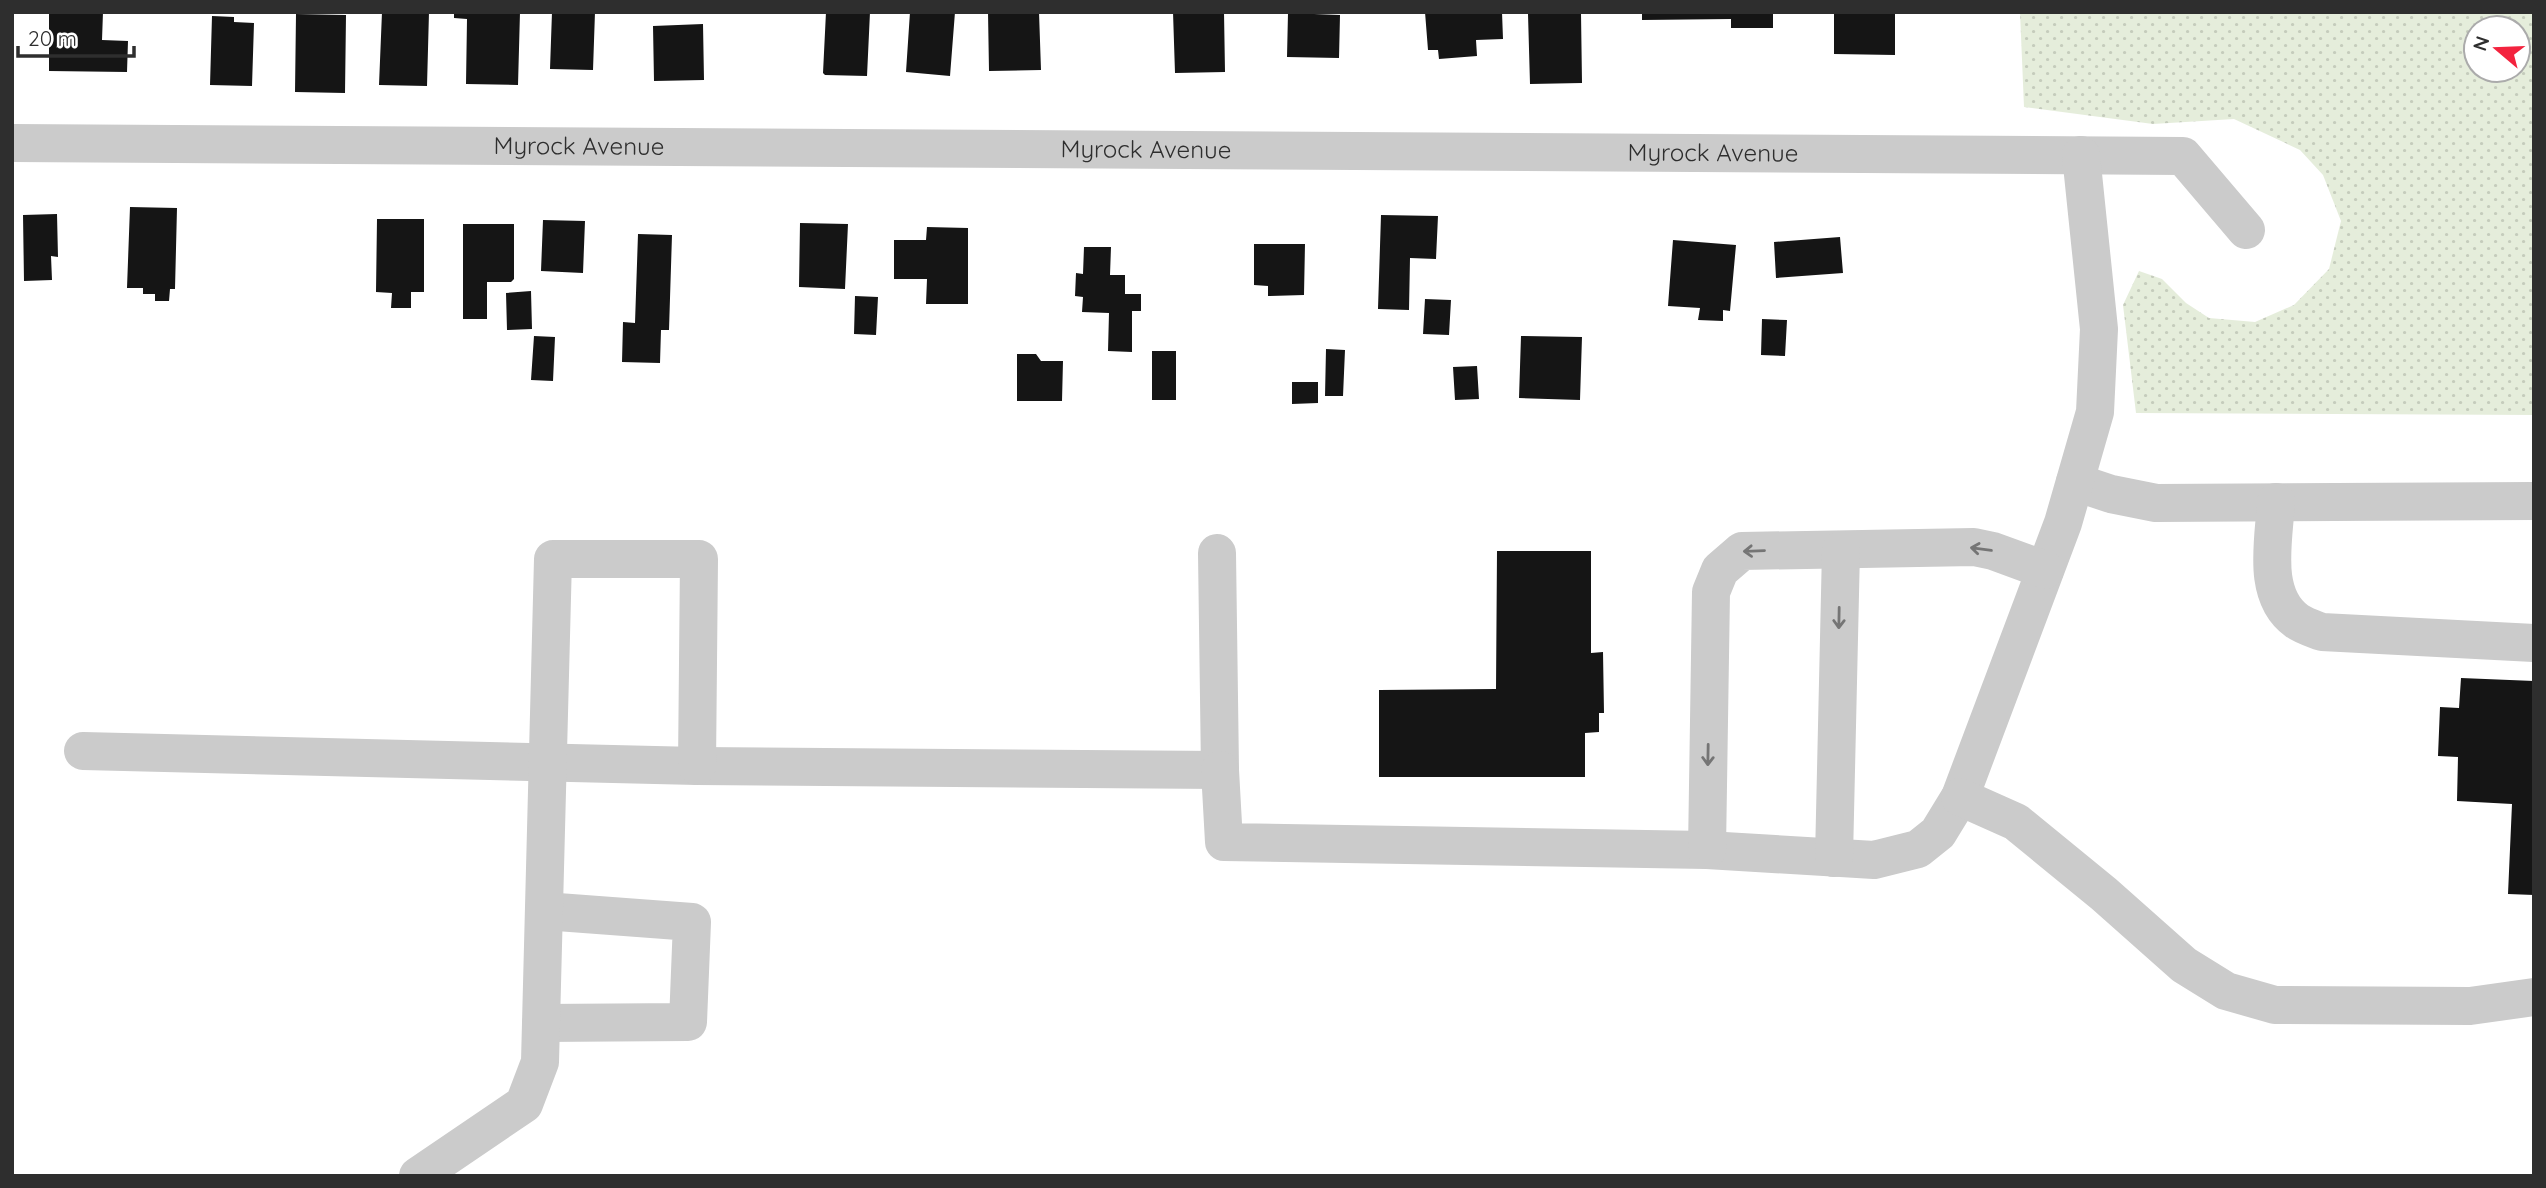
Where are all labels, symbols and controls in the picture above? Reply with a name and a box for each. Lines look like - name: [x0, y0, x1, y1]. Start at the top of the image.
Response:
- scale bar: [18, 14, 133, 58]
- north arrow: [2462, 14, 2532, 84]
- text: 20 m: [28, 25, 77, 51]
- text: N: [2467, 33, 2495, 54]
- street label: Myrock Avenue: [494, 130, 664, 161]
- street label: Myrock Avenue: [1061, 133, 1231, 164]
- street label: Myrock Avenue: [1628, 137, 1798, 168]
- one-way arrow: [1970, 542, 1993, 555]
- one-way arrow: [1742, 545, 1765, 558]
- one-way arrow: [1833, 606, 1846, 629]
- one-way arrow: [1701, 744, 1715, 767]

